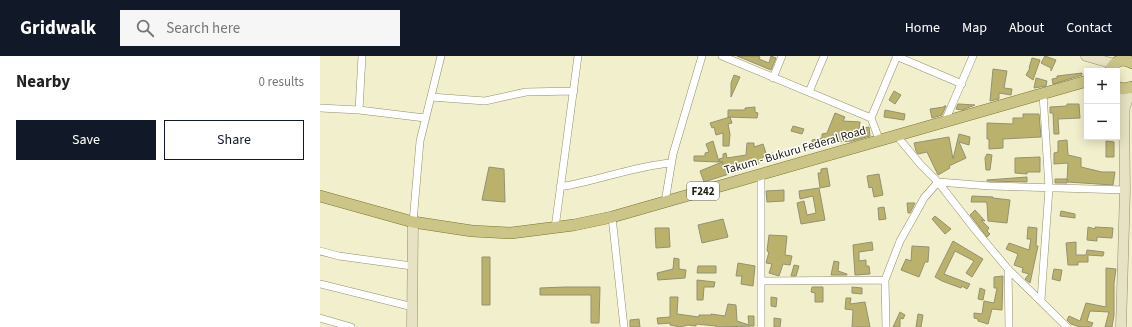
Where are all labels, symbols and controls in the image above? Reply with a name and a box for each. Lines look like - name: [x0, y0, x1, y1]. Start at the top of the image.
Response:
- search box: [120, 10, 400, 46]
- text: Gridwalk: [20, 15, 96, 42]
- icon: search: [134, 17, 156, 39]
- text: Search here: [166, 18, 240, 39]
- text: Home: [905, 18, 940, 38]
- text: Map: [962, 18, 987, 38]
- text: About: [1009, 18, 1044, 38]
- text: Contact: [1066, 18, 1112, 38]
- map controls: [1084, 68, 1120, 140]
- button: +: [1084, 68, 1120, 104]
- text: Nearby: [16, 70, 70, 94]
- text: 0 results: [259, 73, 304, 91]
- button: −: [1084, 104, 1120, 140]
- button: Save: [16, 120, 156, 160]
- button: Share: [164, 120, 304, 160]
- street label: Takum - Bukuru Federal Road: [722, 122, 868, 179]
- road number: F242: [687, 182, 719, 200]

